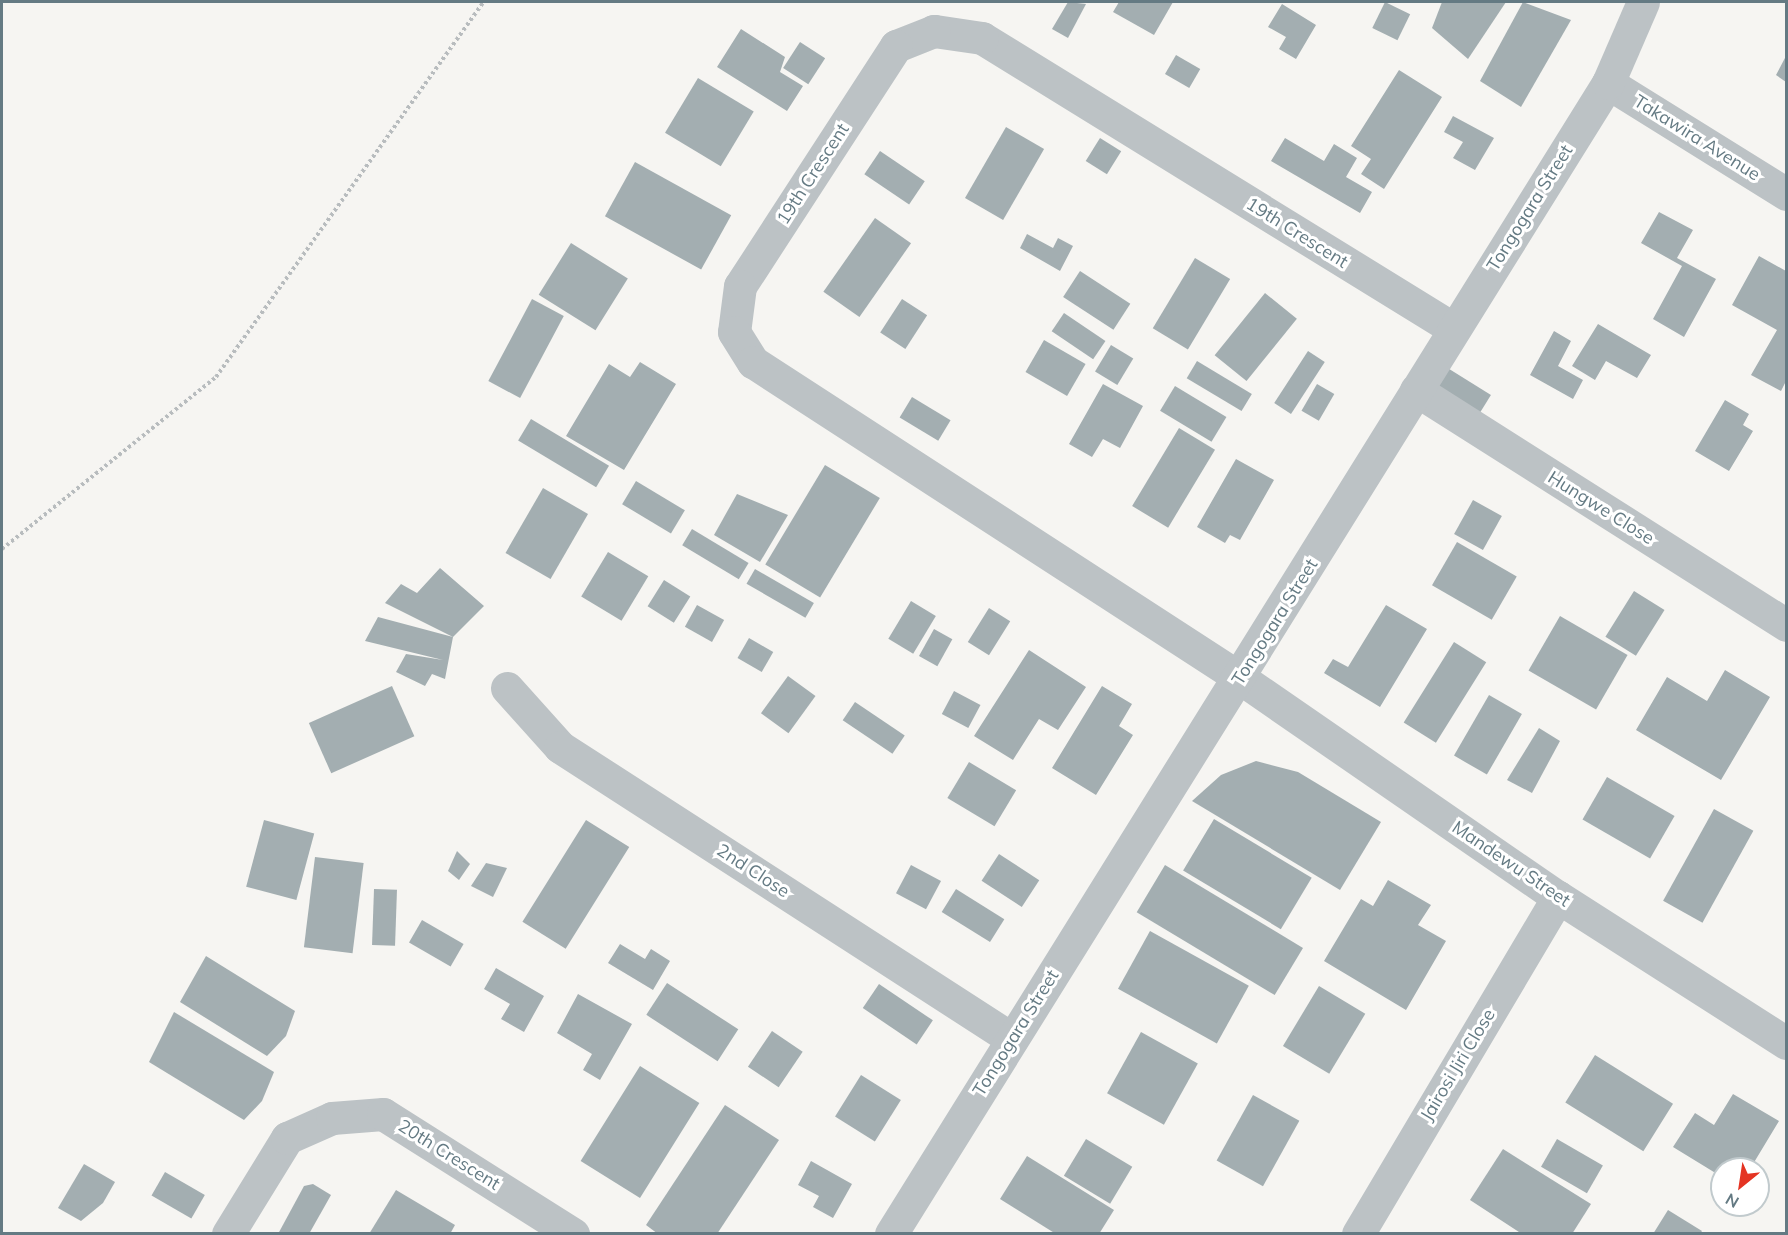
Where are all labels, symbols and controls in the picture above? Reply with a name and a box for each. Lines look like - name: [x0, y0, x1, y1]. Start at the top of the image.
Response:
- street label: Takawira Avenue: [1630, 90, 1764, 186]
- street label: 19th Crescent: [772, 119, 854, 229]
- street label: Tongogara Street: [1482, 141, 1578, 275]
- street label: 19th Crescent: [1242, 193, 1352, 273]
- street label: Hungwe Close: [1544, 467, 1658, 549]
- street label: Tongogara Street: [1227, 555, 1323, 689]
- street label: Mandewu Street: [1448, 817, 1574, 911]
- street label: 2nd Close: [713, 839, 793, 903]
- street label: Tongogara Street: [968, 966, 1064, 1100]
- street label: Jairosi Jiri Close: [1416, 1005, 1500, 1125]
- street label: 20th Crescent: [394, 1115, 504, 1195]
- north arrow: [1710, 1157, 1770, 1217]
- text: N: [1722, 1189, 1742, 1213]

